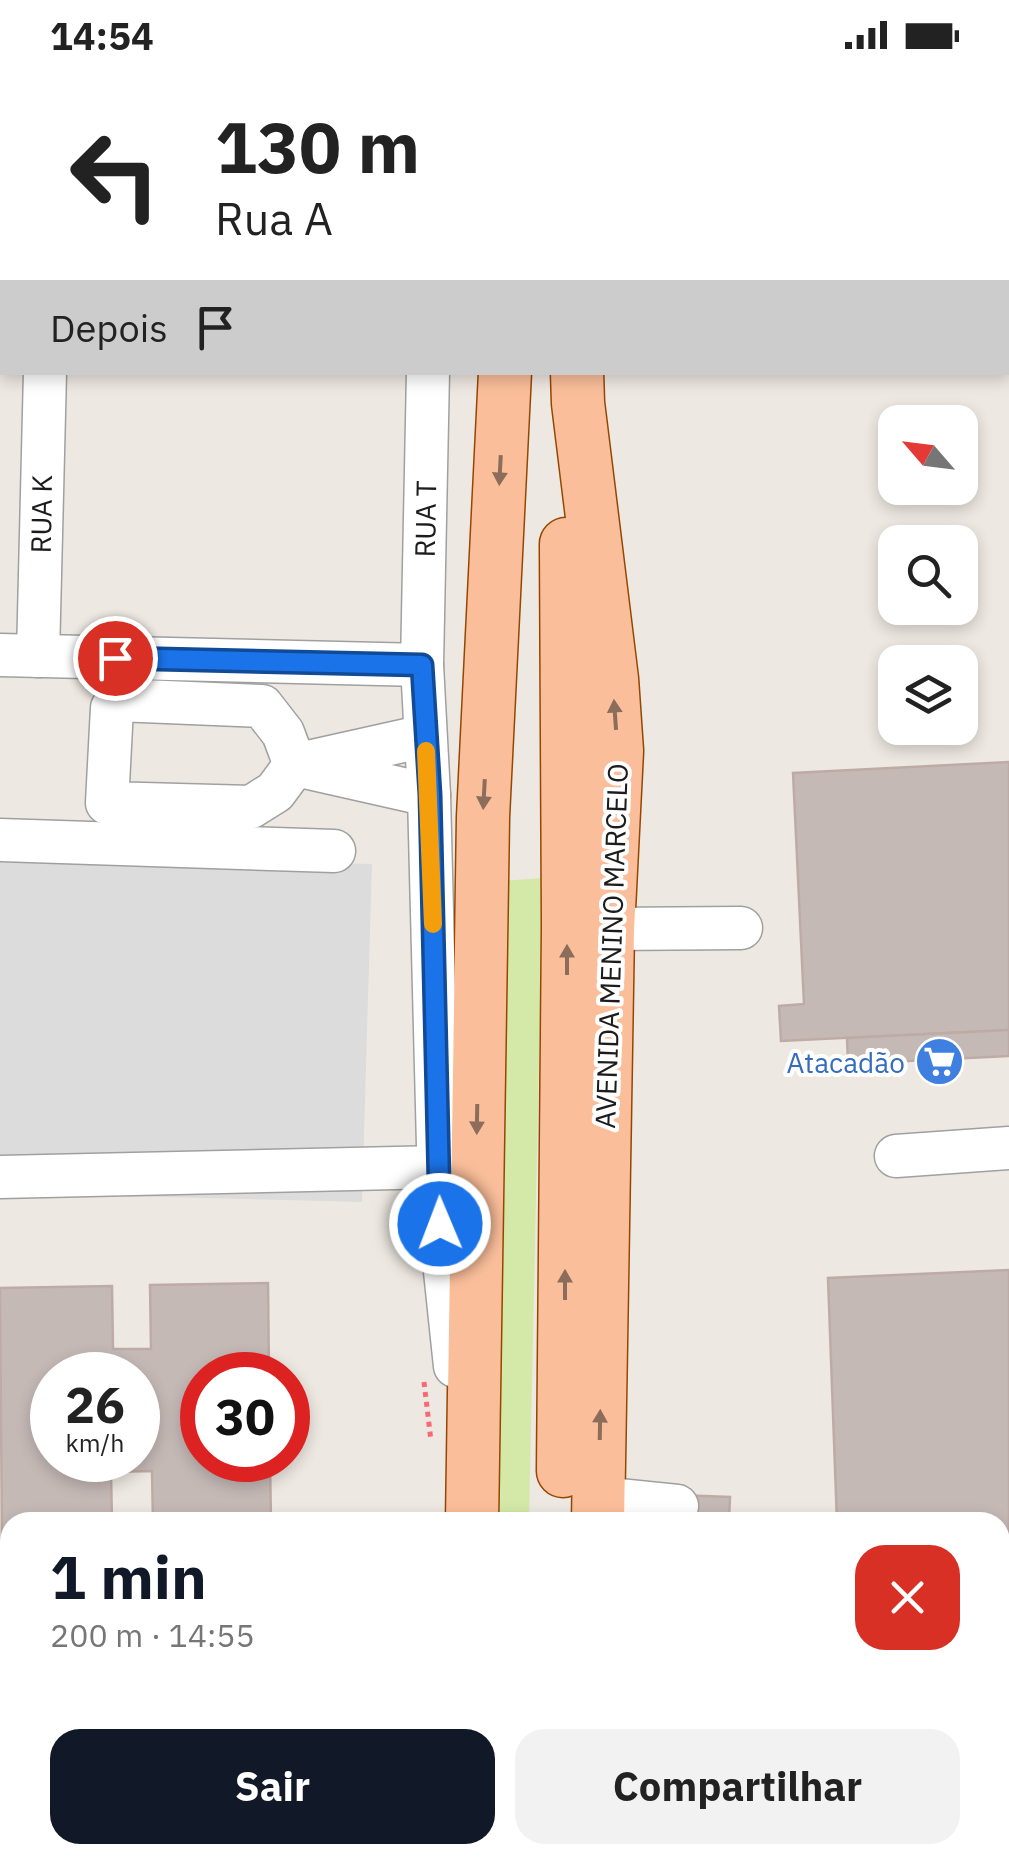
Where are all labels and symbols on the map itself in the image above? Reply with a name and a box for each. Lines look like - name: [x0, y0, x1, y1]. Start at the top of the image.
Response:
- north arrow: [878, 405, 978, 505]
- one-way arrow: [492, 454, 508, 486]
- street label: RUA K: [22, 474, 60, 554]
- street label: RUA T: [406, 480, 444, 558]
- pin: [73, 616, 158, 701]
- one-way arrow: [606, 699, 622, 731]
- street label: AVENIDA MENINO MARCELO: [586, 763, 636, 1129]
- one-way arrow: [476, 779, 492, 811]
- one-way arrow: [560, 944, 576, 976]
- supermarket icon: Atacadão: [914, 1036, 966, 1088]
- place label: Atacadão: [786, 1044, 905, 1081]
- one-way arrow: [468, 1104, 484, 1136]
- position arrow: [388, 1172, 492, 1276]
- one-way arrow: [557, 1269, 573, 1301]
- speed limit sign: 30: [180, 1352, 310, 1482]
- one-way arrow: [593, 1409, 609, 1441]

